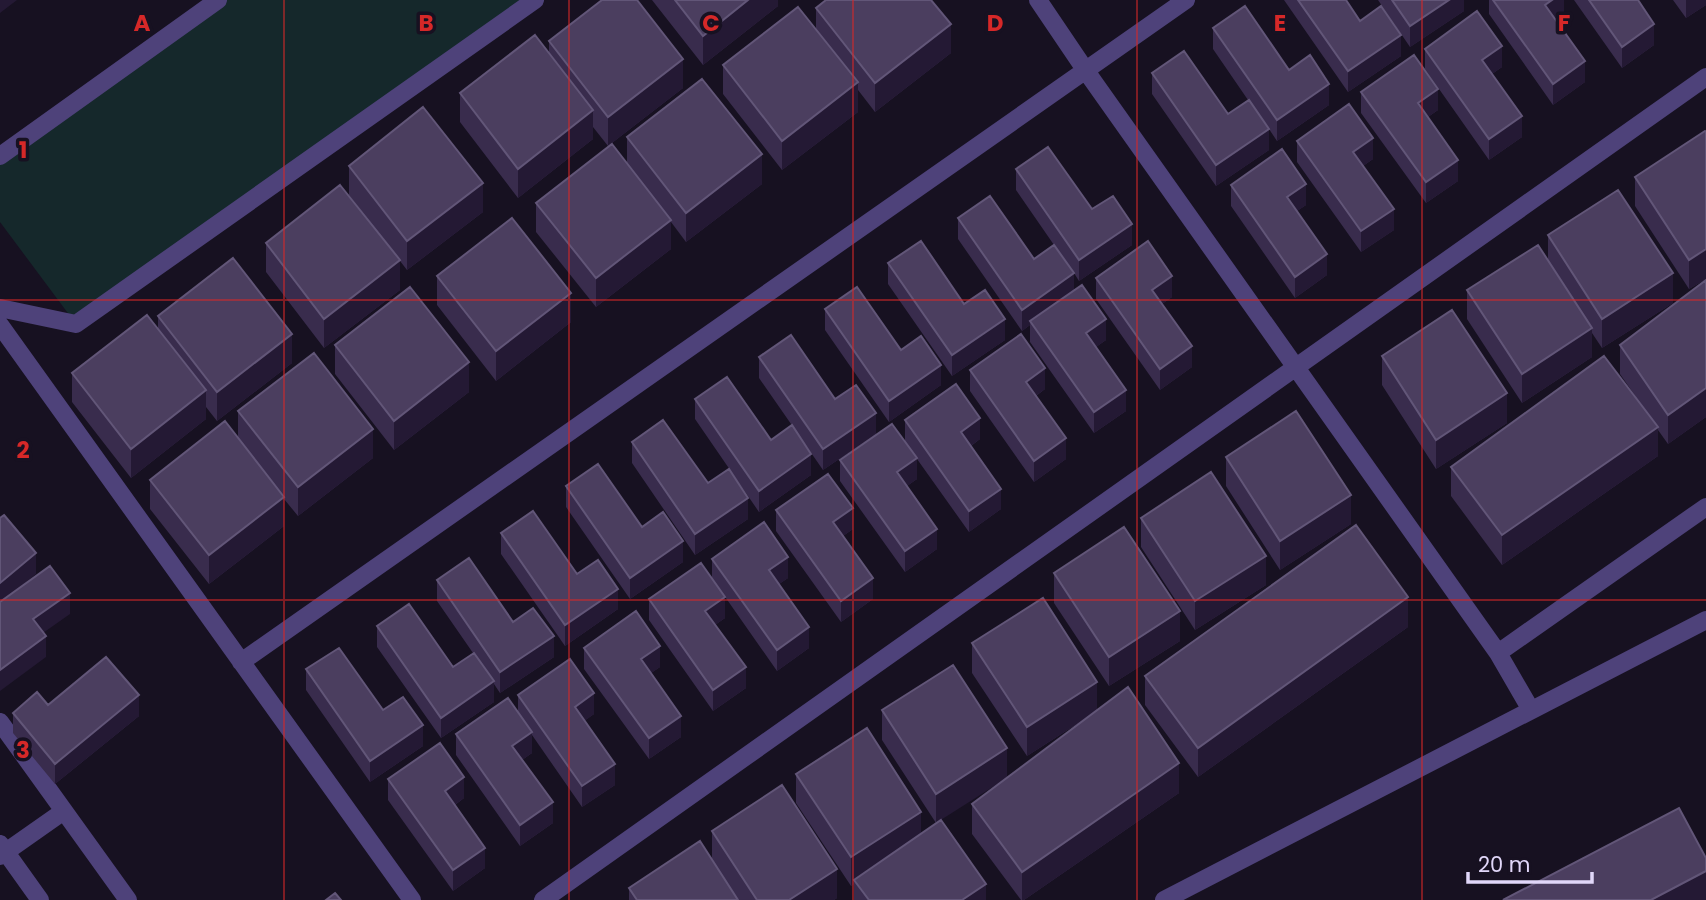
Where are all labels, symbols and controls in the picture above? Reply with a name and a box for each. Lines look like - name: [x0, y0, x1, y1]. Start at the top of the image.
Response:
- text: A: [134, 7, 151, 39]
- text: B: [418, 7, 434, 39]
- text: C: [702, 7, 720, 39]
- text: D: [987, 7, 1003, 39]
- text: E: [1274, 7, 1286, 39]
- text: F: [1558, 7, 1570, 39]
- text: 1: [19, 134, 27, 166]
- text: 2: [16, 434, 30, 466]
- text: 3: [16, 734, 30, 766]
- scale bar: [1468, 841, 1592, 885]
- text: 20 m: [1478, 850, 1531, 879]

